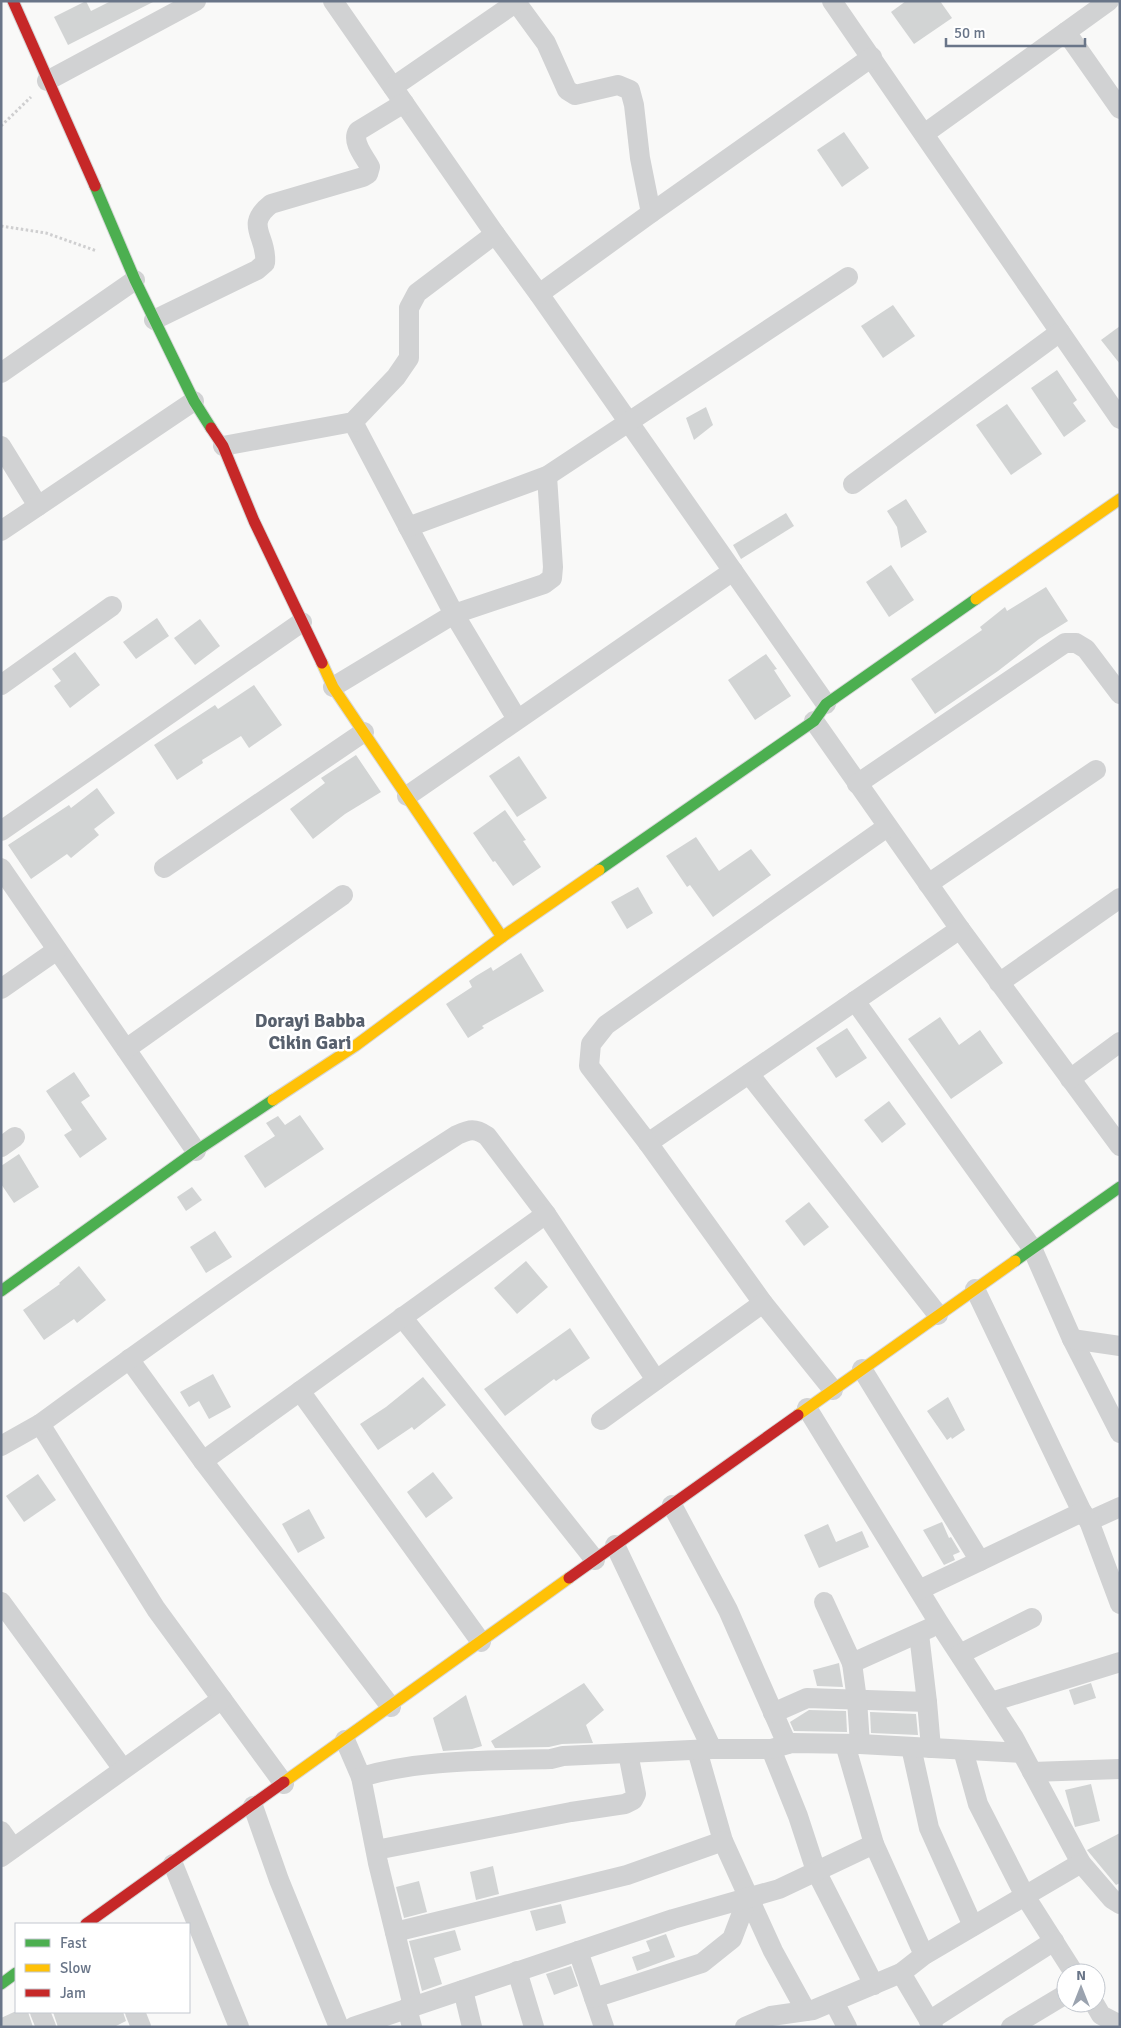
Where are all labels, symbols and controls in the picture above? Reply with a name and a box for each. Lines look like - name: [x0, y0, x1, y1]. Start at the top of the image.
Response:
- scale bar: [946, 15, 1085, 47]
- text: 50 m: [954, 24, 985, 42]
- district label: Dorayi Babba Cikin Gari: [255, 1009, 365, 1055]
- legend: [15, 1923, 190, 2013]
- text: Fast: [60, 1934, 87, 1952]
- text: Slow: [60, 1959, 91, 1977]
- north arrow: [1056, 1963, 1106, 2013]
- text: N: [1076, 1967, 1086, 1984]
- text: Jam: [60, 1984, 86, 2002]

